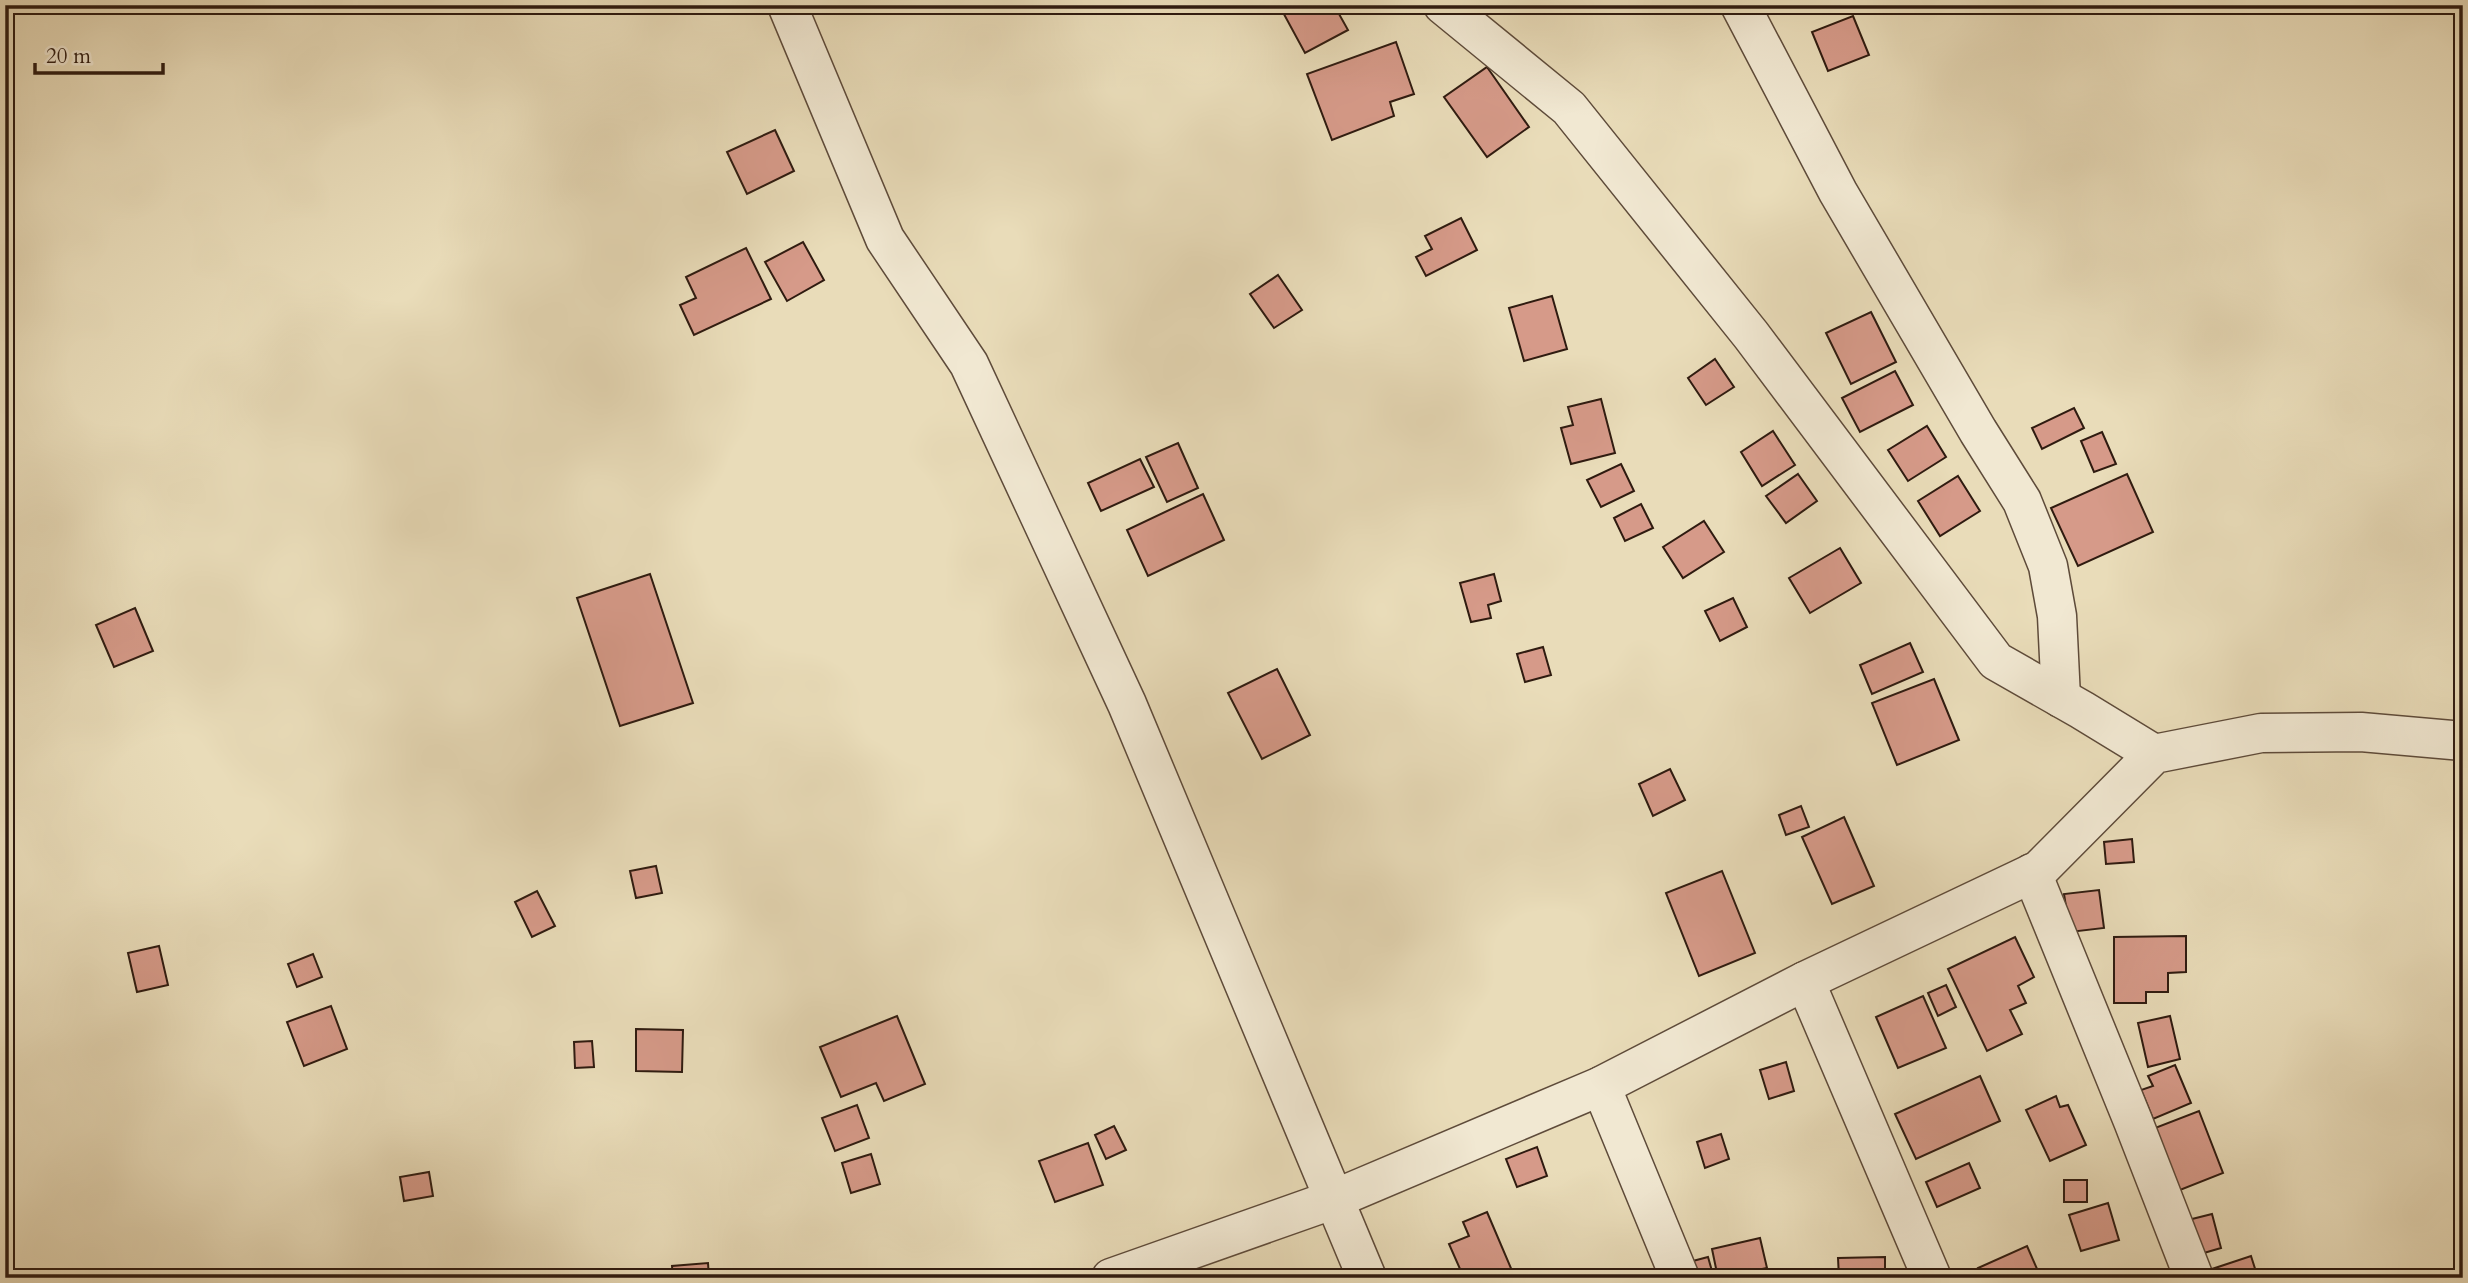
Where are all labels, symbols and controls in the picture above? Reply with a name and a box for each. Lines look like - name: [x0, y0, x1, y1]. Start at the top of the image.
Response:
- scale bar: [35, 32, 163, 76]
- text: 20 m: [46, 42, 91, 71]

